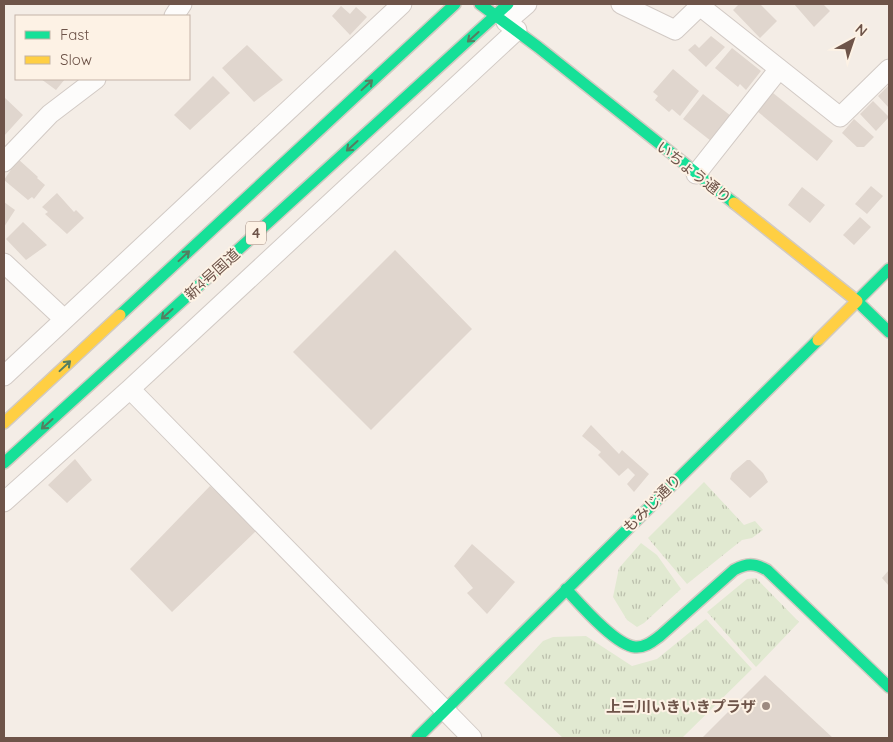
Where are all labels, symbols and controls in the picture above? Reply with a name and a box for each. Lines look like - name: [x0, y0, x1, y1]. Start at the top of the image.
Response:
- legend: [15, 15, 190, 80]
- north arrow: [828, 15, 878, 65]
- text: N: [852, 20, 871, 40]
- text: Fast: [60, 25, 89, 44]
- one-way arrow: [466, 31, 479, 43]
- text: Slow: [60, 50, 92, 69]
- one-way arrow: [361, 79, 373, 91]
- street label: いちょう通り: [653, 137, 735, 207]
- one-way arrow: [346, 140, 359, 152]
- road number: 4: [246, 222, 266, 244]
- street label: 新4号国道: [180, 244, 244, 304]
- one-way arrow: [178, 250, 190, 262]
- one-way arrow: [161, 308, 174, 320]
- one-way arrow: [59, 360, 71, 372]
- one-way arrow: [41, 418, 54, 430]
- street label: もみじ通り: [619, 470, 685, 536]
- place label: 上三川いきいきプラザ: [606, 697, 756, 716]
- marker: 上三川いきいきプラザ: [760, 700, 772, 712]

